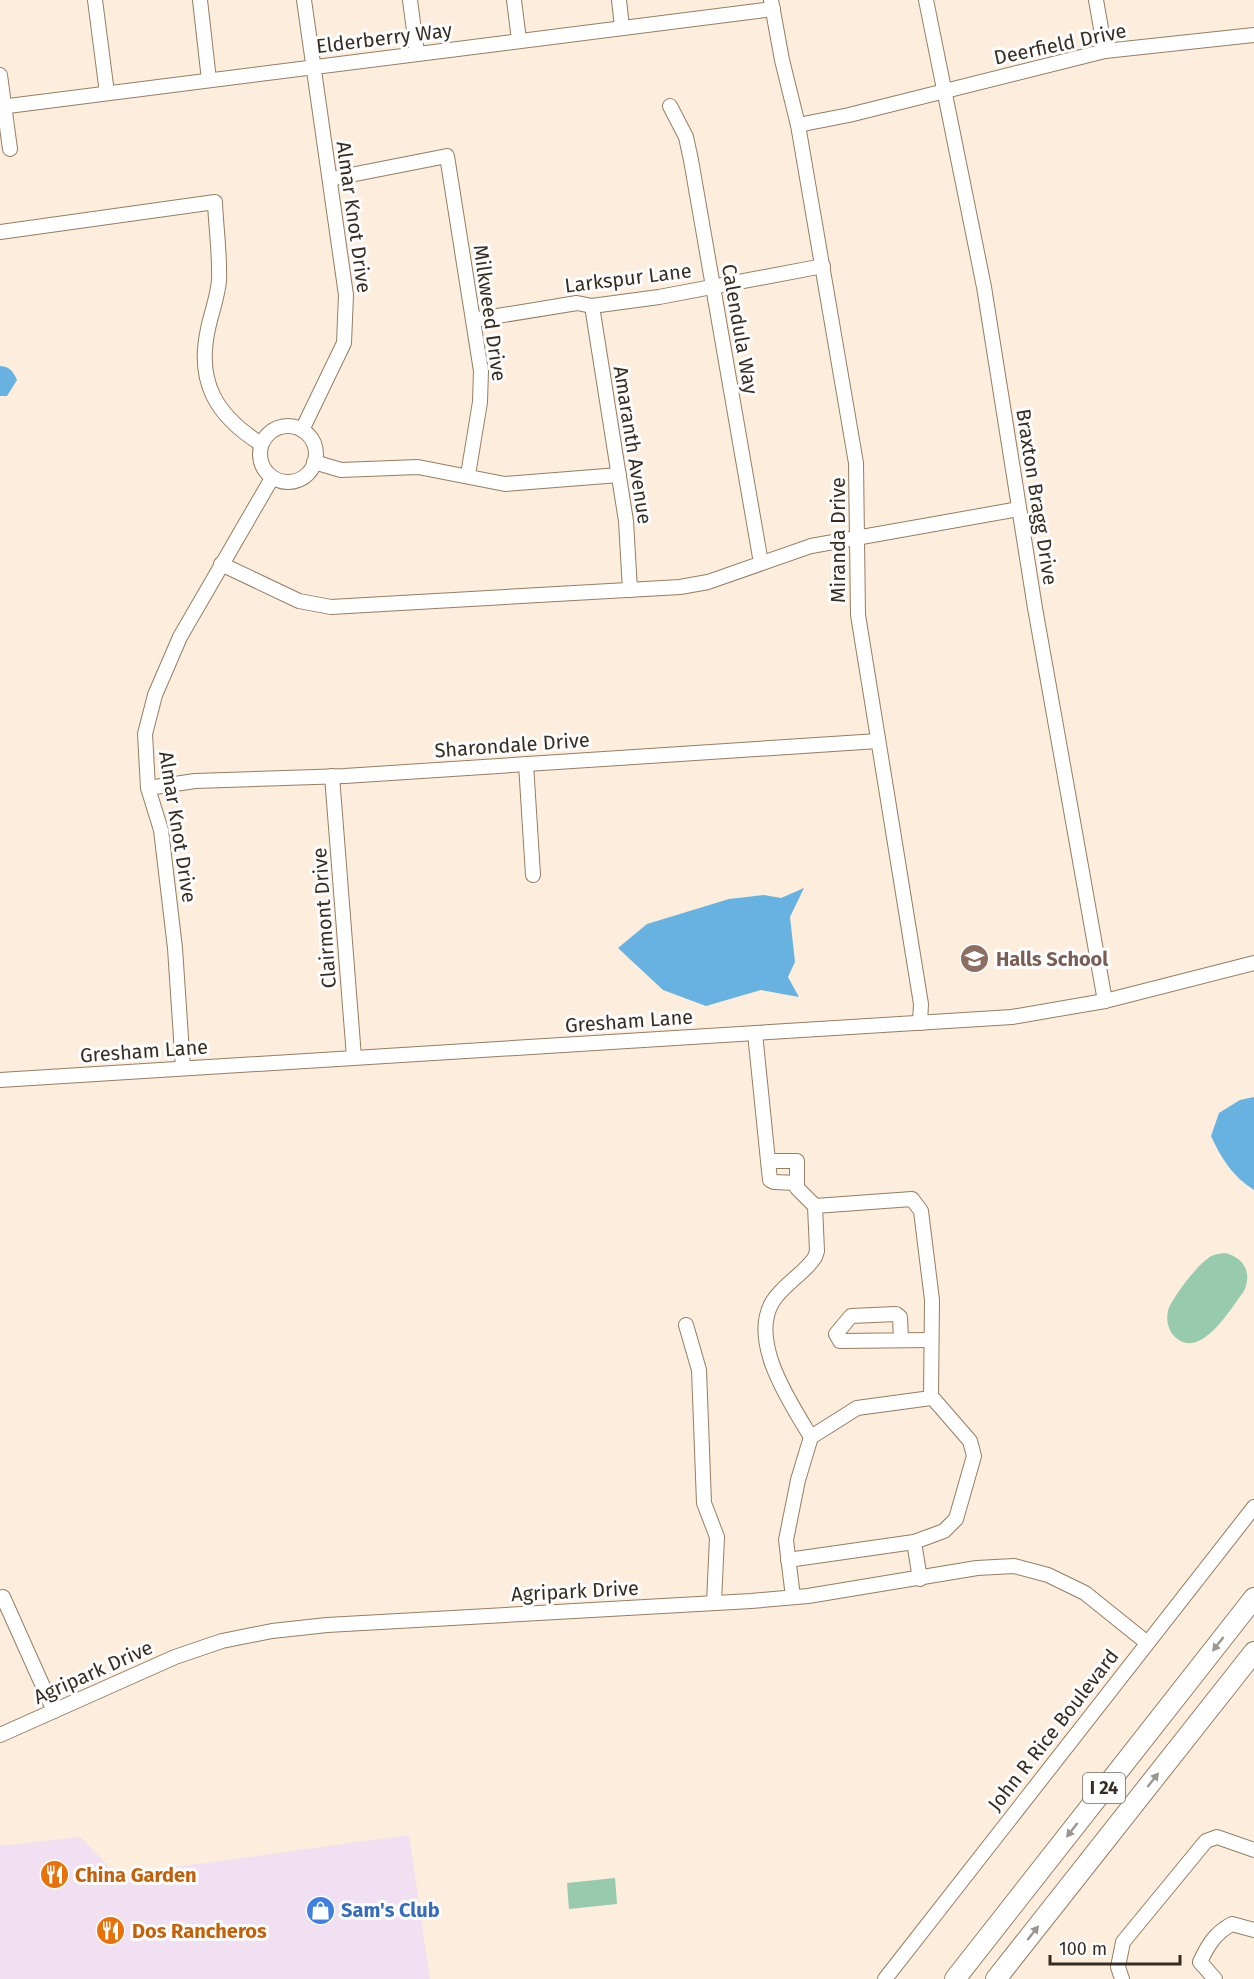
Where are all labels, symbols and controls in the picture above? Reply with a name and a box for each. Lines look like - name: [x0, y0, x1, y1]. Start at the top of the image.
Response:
- street label: Elderberry Way: [315, 18, 453, 58]
- street label: Deerfield Drive: [992, 18, 1128, 70]
- street label: Almar Knot Drive: [331, 140, 377, 294]
- street label: Milkweed Drive: [469, 243, 511, 383]
- street label: Larkspur Lane: [563, 258, 693, 298]
- street label: Calendula Way: [717, 262, 763, 396]
- street label: Amaranth Avenue: [609, 364, 657, 526]
- street label: Braxton Bragg Drive: [1011, 407, 1063, 587]
- street label: Miranda Drive: [826, 477, 850, 603]
- street label: Sharondale Drive: [434, 728, 590, 762]
- street label: Almar Knot Drive: [154, 750, 202, 904]
- street label: Clairmont Drive: [307, 847, 341, 989]
- school or university icon: Halls School: [959, 943, 991, 975]
- place label: Halls School: [996, 947, 1108, 971]
- street label: Gresham Lane: [564, 1005, 694, 1037]
- street label: Gresham Lane: [79, 1035, 209, 1067]
- street label: Agripark Drive: [510, 1576, 640, 1606]
- street label: Agripark Drive: [30, 1635, 156, 1709]
- one-way arrow: [1212, 1636, 1224, 1651]
- street label: John R Rice Boulevard: [982, 1644, 1124, 1816]
- one-way arrow: [1147, 1772, 1159, 1787]
- road number: I 24: [1083, 1773, 1125, 1803]
- one-way arrow: [1065, 1822, 1078, 1838]
- restaurant icon: China Garden: [38, 1859, 70, 1891]
- place label: China Garden: [75, 1863, 197, 1887]
- shop icon: Sam's Club: [304, 1894, 336, 1926]
- place label: Sam's Club: [341, 1898, 440, 1922]
- restaurant icon: Dos Rancheros: [95, 1915, 127, 1947]
- place label: Dos Rancheros: [132, 1919, 267, 1943]
- one-way arrow: [1026, 1925, 1039, 1941]
- scale bar: [1050, 1928, 1180, 1966]
- text: 100 m: [1059, 1938, 1107, 1960]

